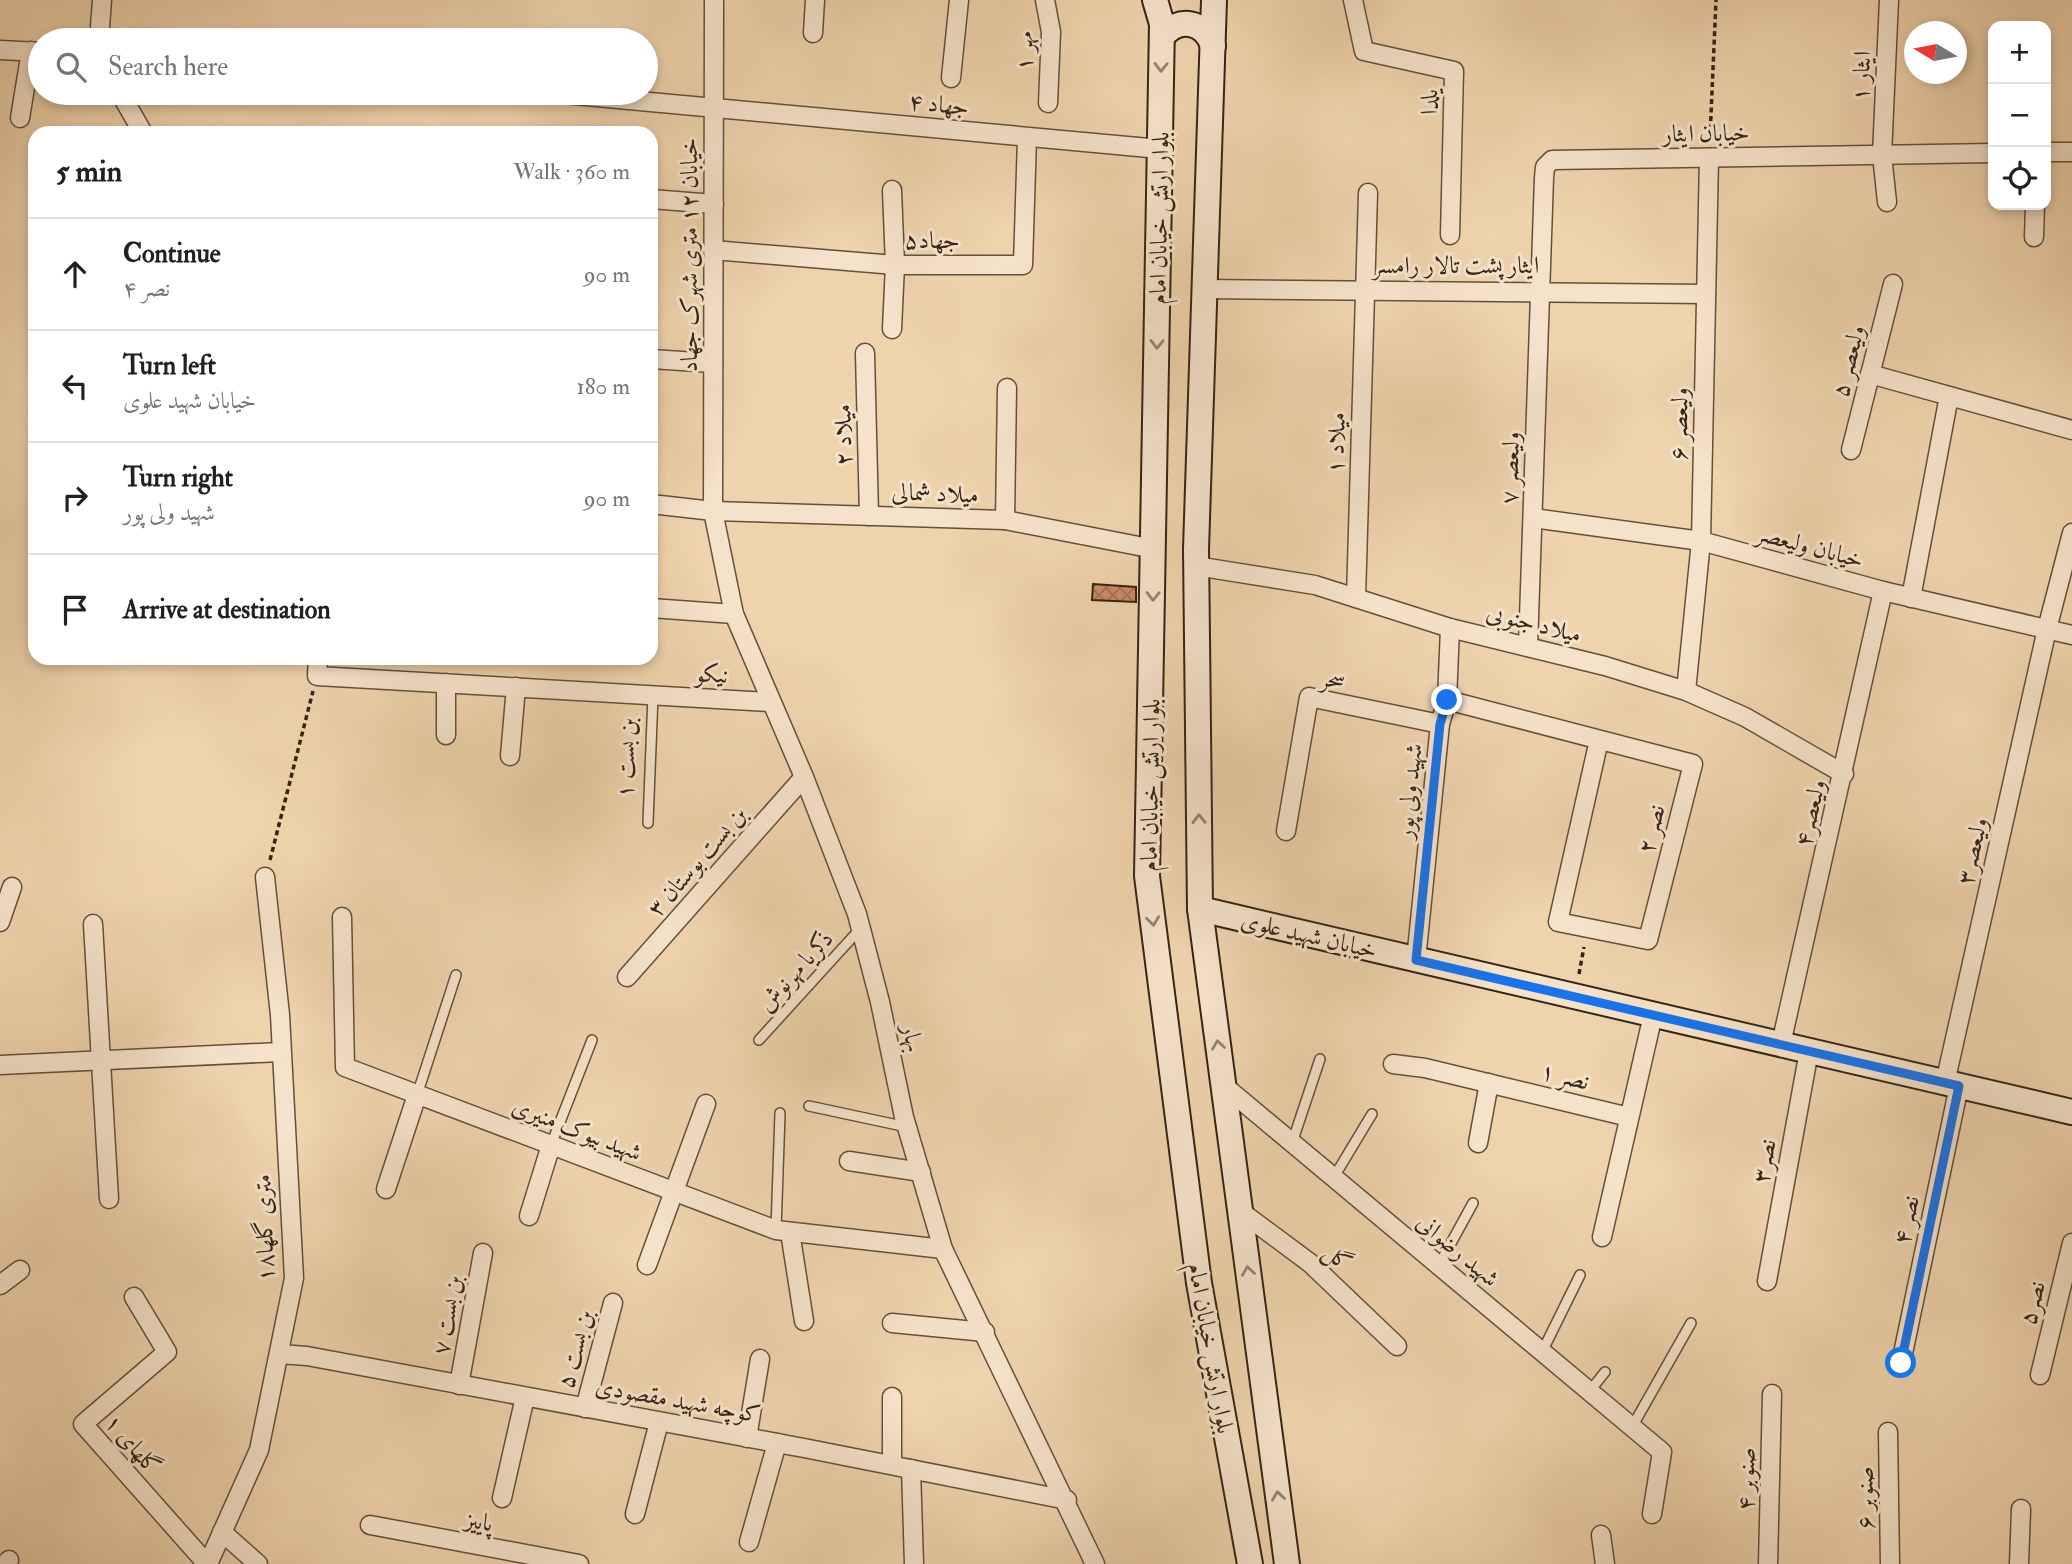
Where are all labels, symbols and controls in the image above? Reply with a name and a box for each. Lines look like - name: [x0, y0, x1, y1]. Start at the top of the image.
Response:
- north arrow: [1904, 21, 1967, 84]
- map controls: [1988, 21, 2051, 210]
- button: +: [1988, 21, 2051, 84]
- search box: [28, 28, 658, 105]
- street label: مهر ۱: [1009, 31, 1040, 71]
- icon: search: [52, 48, 90, 86]
- street label: ایثار ۱: [1845, 50, 1878, 102]
- text: Search here: [108, 51, 228, 83]
- one-way arrow: [1154, 62, 1169, 73]
- button: −: [1988, 84, 2051, 147]
- street label: جهاد ۴: [907, 86, 971, 123]
- street label: یلدا: [1414, 87, 1445, 115]
- street label: خیابان ایثار: [1660, 117, 1750, 150]
- street label: بلوار ارتش خیابان امام: [1142, 131, 1182, 305]
- street label: خیابان ۱۲ متری شهرک جهاد: [674, 138, 705, 372]
- button: locate: [1988, 147, 2051, 210]
- text: 5 min: [56, 153, 122, 190]
- text: Walk · 360 m: [513, 157, 630, 186]
- street label: جهاد۵: [904, 225, 960, 256]
- text: Continue: [123, 238, 221, 270]
- street label: ایثار پشت تالار رامسر: [1370, 250, 1539, 281]
- icon: ahead: [56, 255, 94, 293]
- text: 90 m: [584, 260, 630, 289]
- text: نصر ۴: [123, 274, 170, 303]
- street label: ولیعصر ۵: [1825, 322, 1872, 400]
- one-way arrow: [1149, 339, 1165, 349]
- text: Turn left: [123, 350, 216, 382]
- icon: left: [56, 367, 94, 405]
- text: 180 m: [577, 372, 630, 401]
- text: خیابان شهید علوی: [123, 386, 256, 415]
- street label: ولیعصر ۶: [1663, 387, 1696, 461]
- street label: میلاد ۲: [827, 404, 860, 466]
- street label: میلاد ۱: [1320, 412, 1353, 474]
- street label: ولیعصر ۷: [1494, 431, 1527, 505]
- text: Turn right: [123, 462, 233, 494]
- street label: میلاد شمالی: [891, 476, 979, 511]
- icon: right: [56, 479, 94, 517]
- text: 90 m: [584, 484, 630, 513]
- text: شهید ولی پور: [123, 498, 215, 527]
- street label: خیابان ولیعصر: [1750, 517, 1867, 576]
- icon: arrive: [56, 591, 94, 629]
- one-way arrow: [1145, 591, 1161, 601]
- text: Arrive at destination: [123, 594, 331, 626]
- street label: میلاد جنوبی: [1483, 597, 1585, 651]
- street label: نیکو: [693, 658, 729, 691]
- street label: سحر: [1316, 662, 1347, 696]
- route end: [1431, 684, 1462, 715]
- street label: بلوار ارتش خیابان امام: [1133, 698, 1173, 872]
- street label: بن بست ۱: [610, 717, 643, 799]
- street label: شهید ولی پور: [1389, 742, 1431, 842]
- street label: ولیعصر۴: [1788, 776, 1833, 850]
- street label: بن بست بوستان ۳: [641, 799, 754, 923]
- street label: نصر ۲: [1630, 802, 1672, 857]
- one-way arrow: [1191, 813, 1207, 824]
- street label: ولیعصر۳: [1950, 814, 1995, 888]
- street label: خیابان شهید علوی: [1238, 905, 1380, 966]
- one-way arrow: [1146, 915, 1161, 927]
- street label: ذکریا مهرنوش: [751, 924, 840, 1019]
- street label: بهار: [894, 1019, 931, 1055]
- one-way arrow: [1210, 1040, 1225, 1051]
- street label: نصر ۱: [1537, 1055, 1592, 1097]
- street label: شهید بیوک منیری: [507, 1090, 646, 1168]
- street label: نصر۳: [1745, 1137, 1784, 1186]
- street label: ۱۸متری گلها: [247, 1174, 282, 1282]
- street label: نصر ۴: [1886, 1193, 1927, 1247]
- street label: شهید رضوانی: [1410, 1207, 1506, 1294]
- street label: گل: [1316, 1236, 1359, 1279]
- street label: بلوار ارتش خیابان امام: [1175, 1260, 1241, 1437]
- one-way arrow: [1241, 1265, 1256, 1277]
- street label: بن بست ۷: [425, 1272, 470, 1357]
- street label: نصر۵: [2012, 1278, 2053, 1328]
- street label: بن بست ۵: [550, 1306, 601, 1392]
- route start: [1885, 1347, 1916, 1378]
- street label: کوچه شهید مقصودی: [593, 1371, 763, 1431]
- street label: گلهای ۱: [98, 1407, 168, 1481]
- street label: صنوبر ۴: [1730, 1447, 1763, 1511]
- street label: صنوبر ۶: [1849, 1466, 1882, 1530]
- one-way arrow: [1271, 1490, 1286, 1502]
- street label: پاییز: [459, 1503, 497, 1540]

